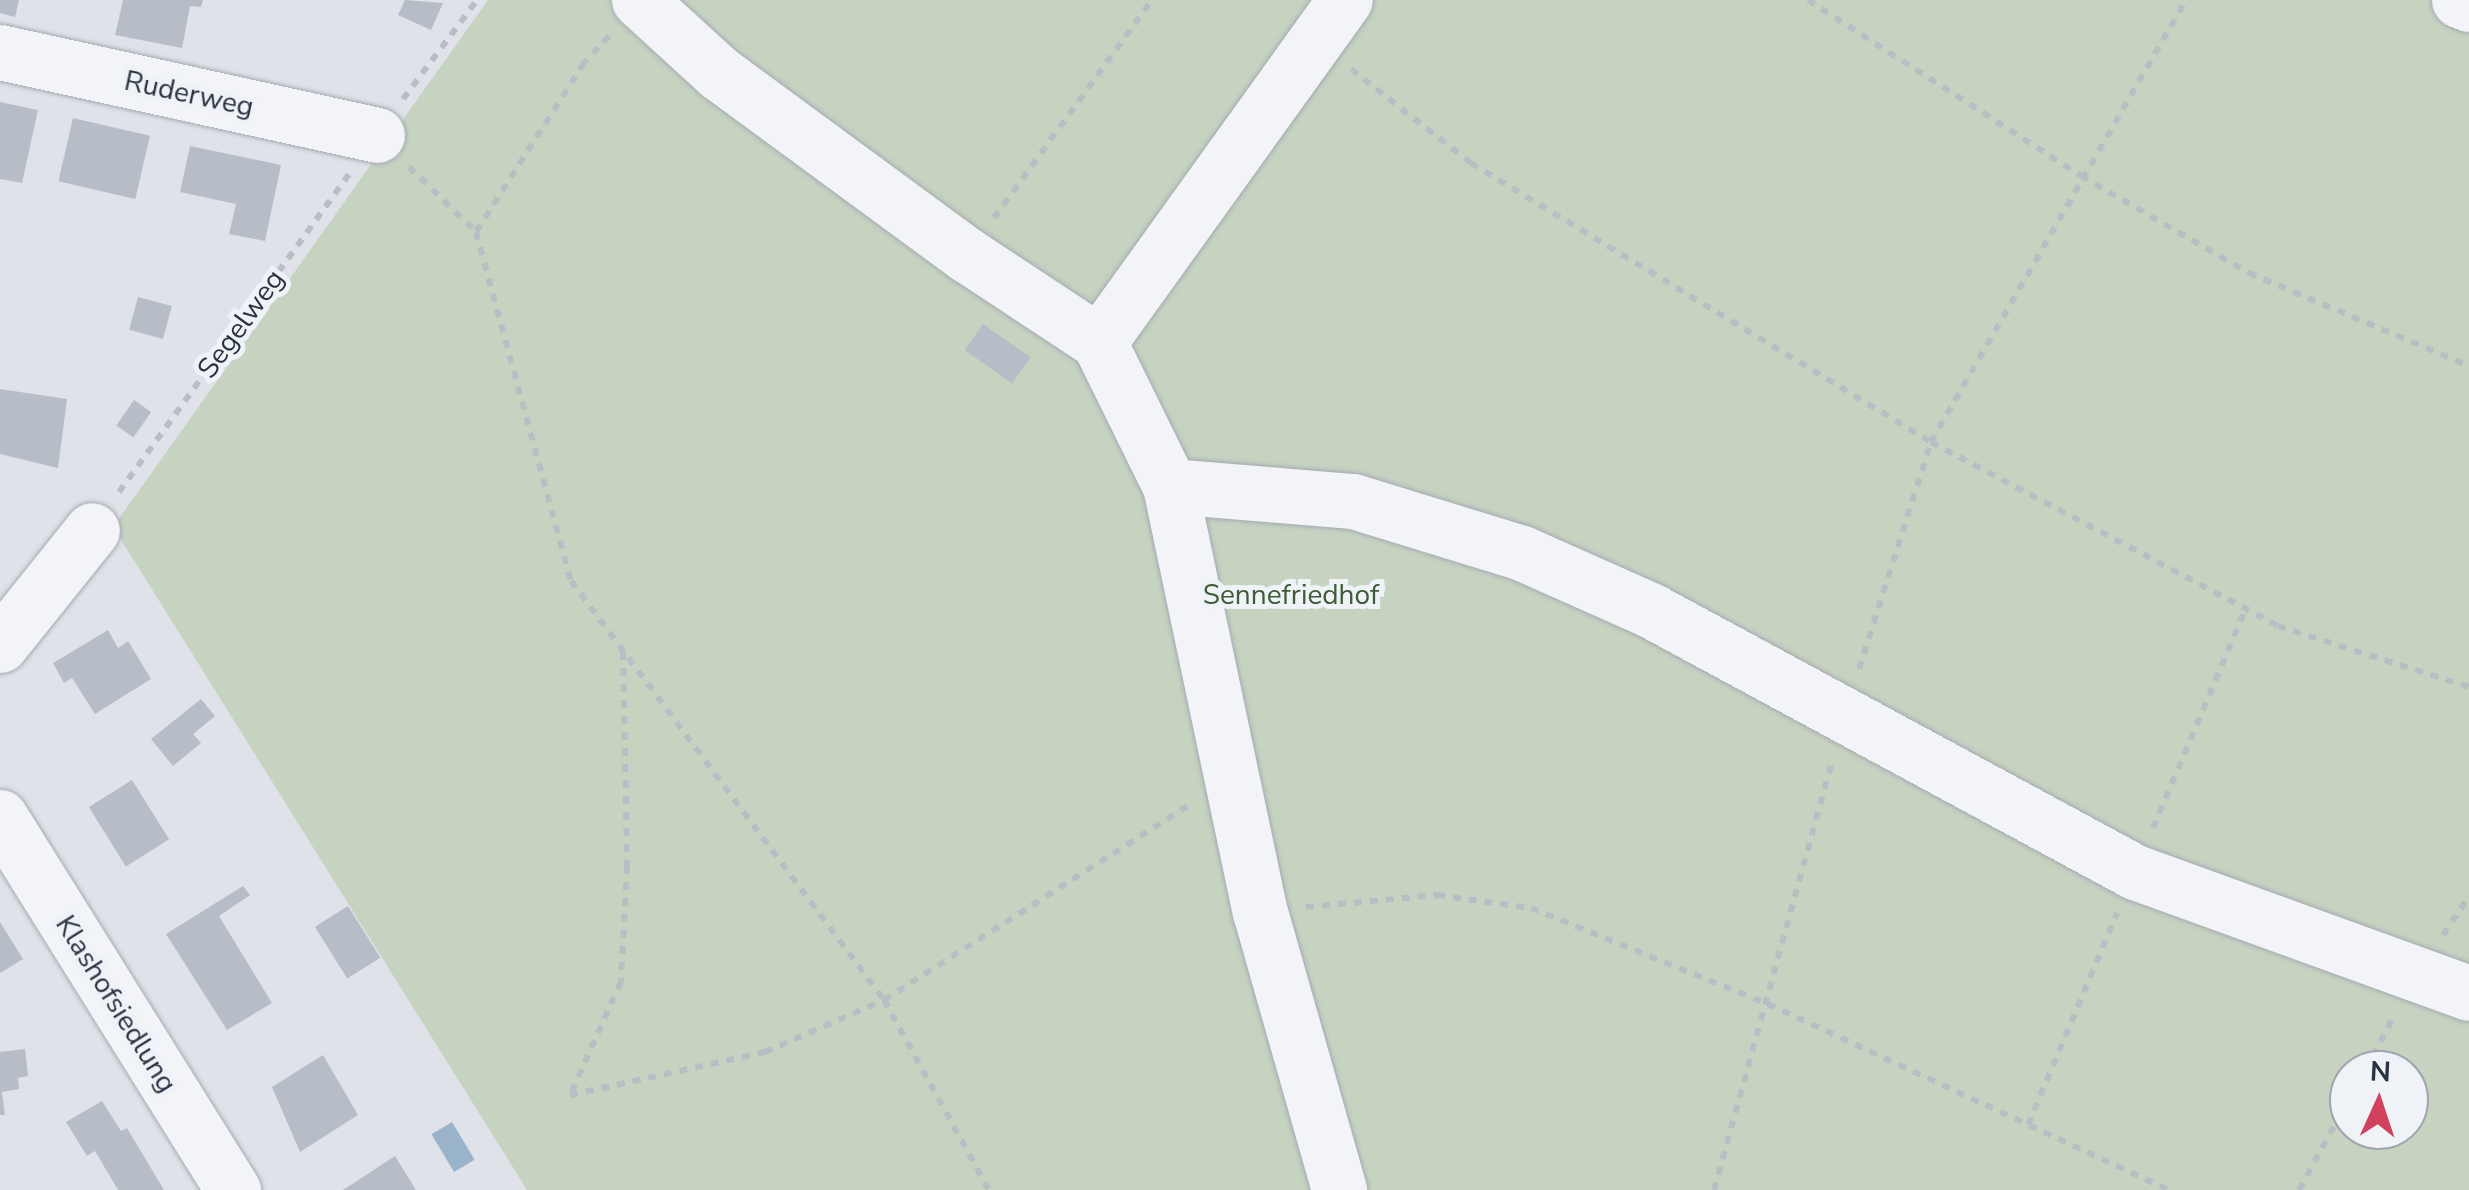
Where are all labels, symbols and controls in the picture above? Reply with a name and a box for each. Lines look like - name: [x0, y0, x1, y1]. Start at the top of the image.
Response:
- street label: Ruderweg: [121, 64, 257, 124]
- street label: Segelweg: [190, 263, 292, 385]
- park label: Sennefriedhof: [1203, 578, 1379, 612]
- street label: Klashofsiedlung: [48, 909, 184, 1099]
- north arrow: [2329, 1050, 2429, 1150]
- text: N: [2369, 1053, 2392, 1092]

